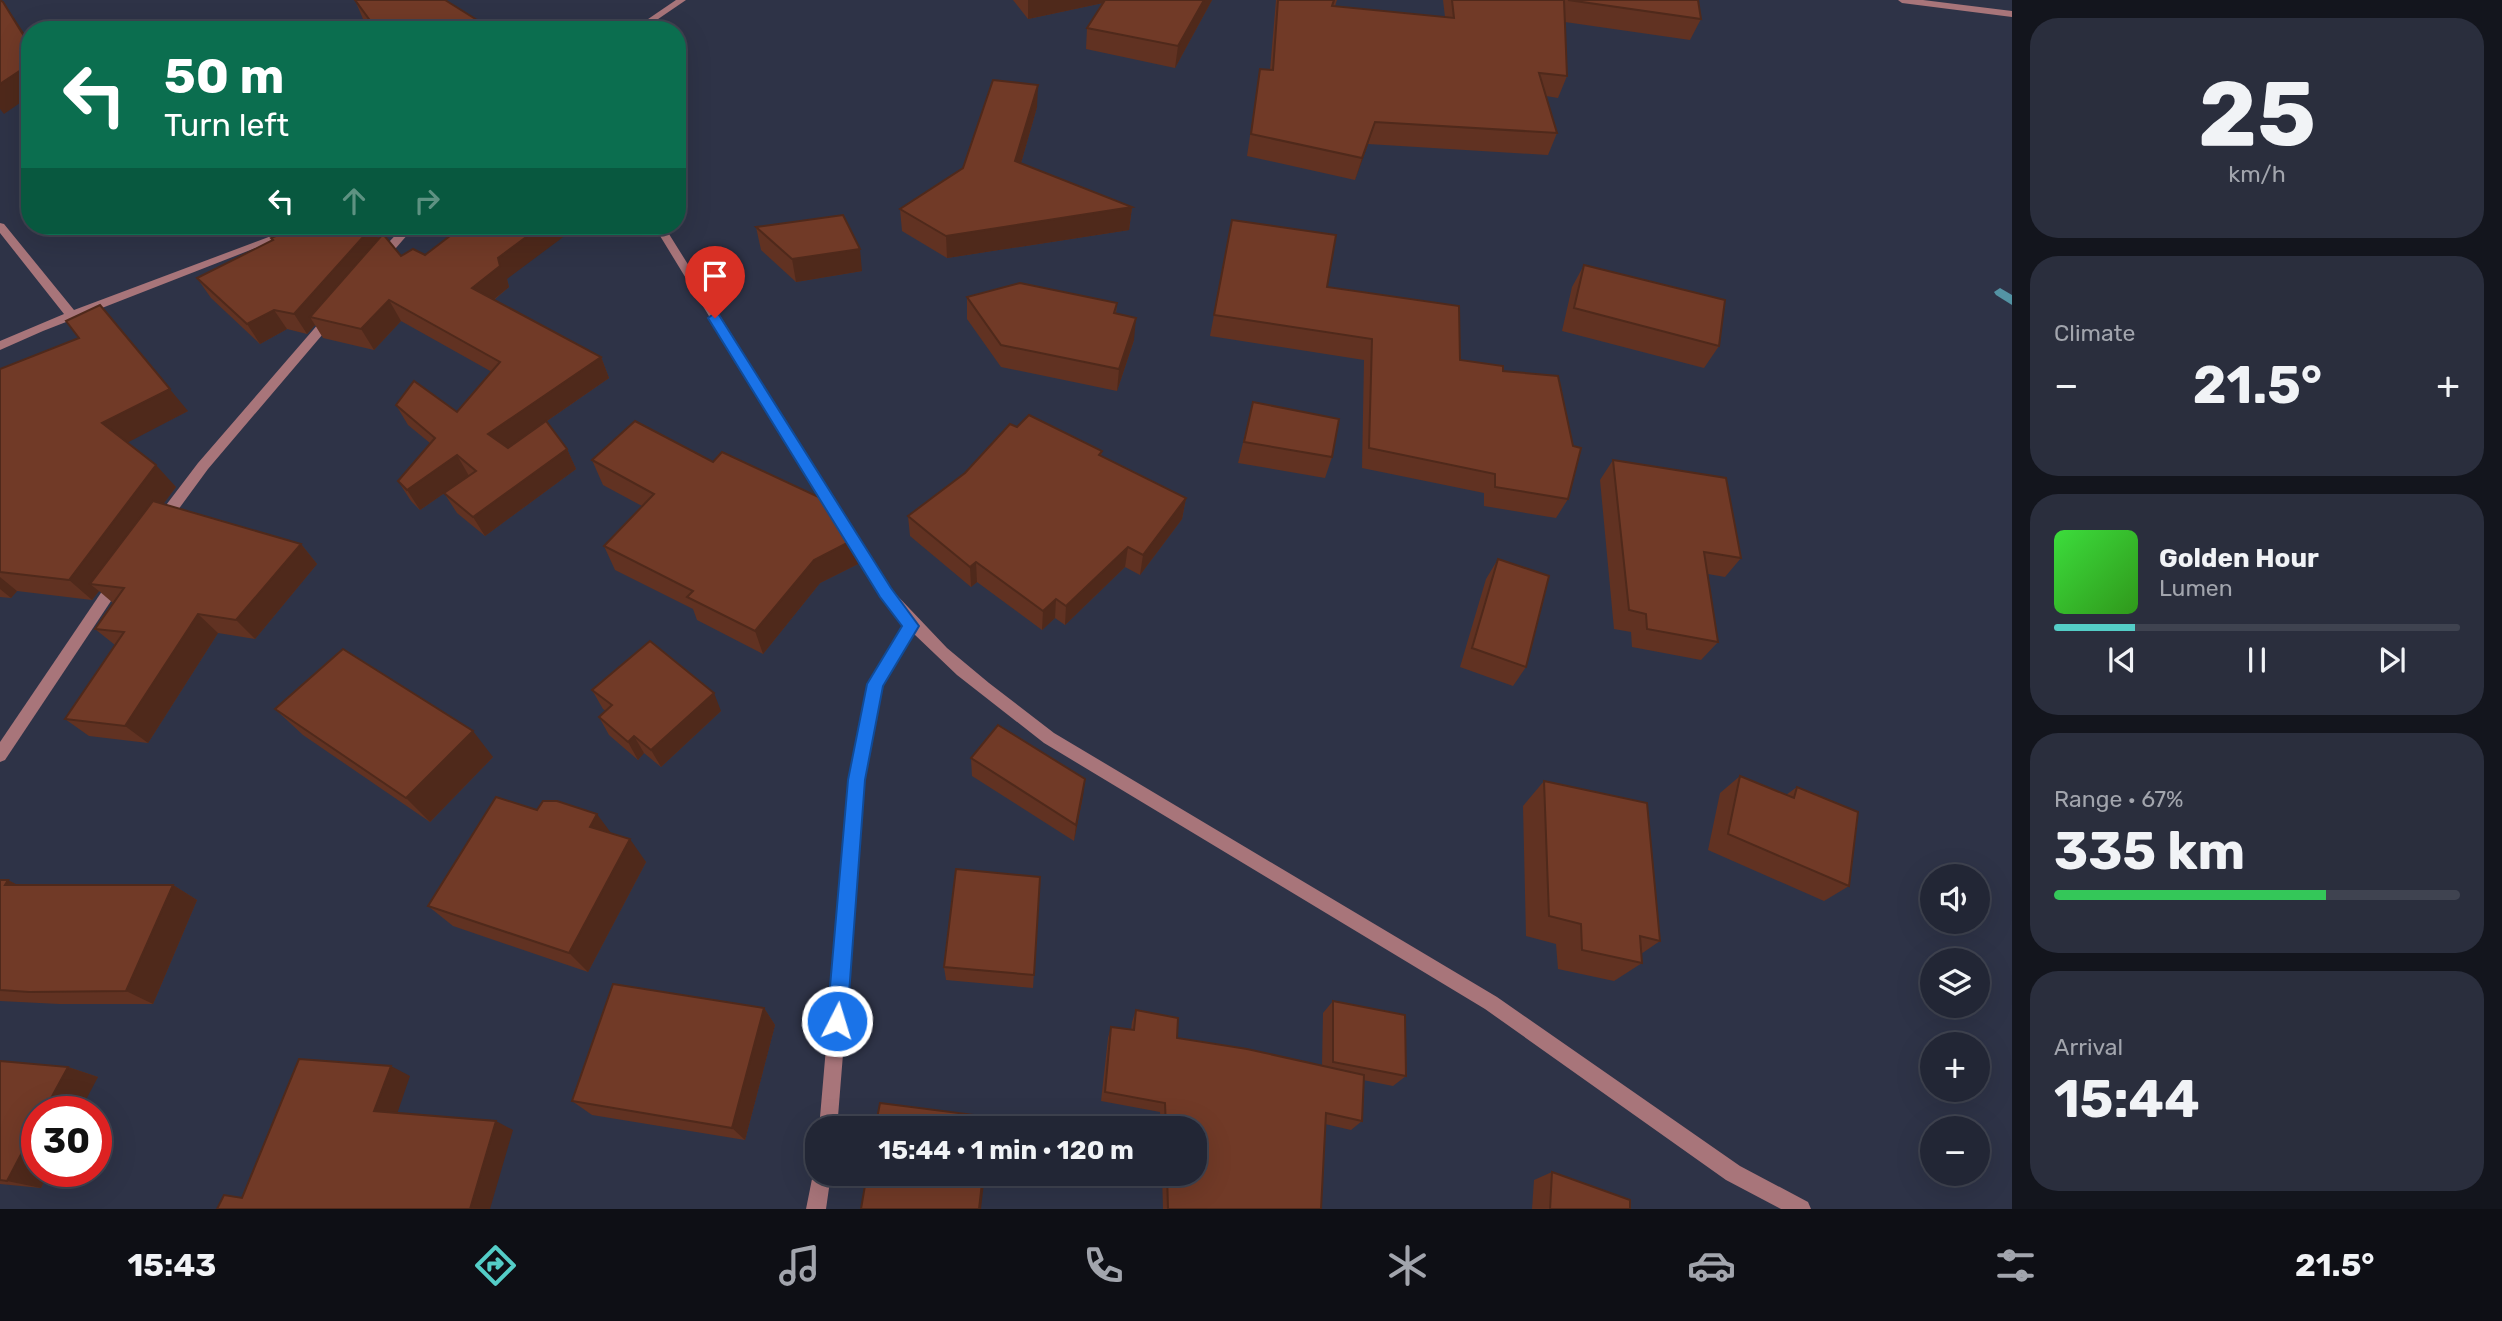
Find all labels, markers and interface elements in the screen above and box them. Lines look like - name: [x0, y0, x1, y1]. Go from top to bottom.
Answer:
- text: 50 m: [164, 47, 284, 105]
- icon: left: [49, 49, 140, 140]
- text: 25: [2198, 60, 2316, 168]
- text: Turn left: [164, 106, 289, 144]
- text: km/h: [2228, 160, 2286, 188]
- icon: left: [262, 182, 300, 220]
- icon: ahead: [335, 182, 373, 220]
- icon: right: [408, 182, 446, 220]
- pin: [685, 246, 745, 318]
- icon: arrive: [696, 257, 734, 295]
- text: Climate: [2054, 319, 2135, 347]
- text: 21.5°: [2193, 354, 2322, 416]
- text: −: [2054, 362, 2079, 408]
- text: +: [2436, 362, 2460, 408]
- text: Golden Hour: [2159, 543, 2319, 574]
- text: Lumen: [2159, 574, 2233, 602]
- icon: previous: [2103, 641, 2141, 679]
- icon: pause: [2238, 641, 2276, 679]
- icon: next: [2373, 641, 2411, 679]
- text: Range · 67%: [2054, 785, 2184, 813]
- text: 335 km: [2054, 820, 2245, 882]
- map controls: [1920, 864, 1990, 1186]
- button: sound: [1920, 864, 1990, 934]
- button: layers: [1920, 948, 1990, 1018]
- position arrow: [800, 984, 874, 1058]
- button: +: [1920, 1032, 1990, 1102]
- text: Arrival: [2054, 1033, 2123, 1061]
- text: 15:44: [2054, 1068, 2200, 1130]
- speed limit sign: 30: [21, 1096, 112, 1187]
- button: −: [1920, 1116, 1990, 1186]
- text: 15:44 · 1 min · 120 m: [878, 1135, 1134, 1166]
- icon: directions: [471, 1241, 520, 1290]
- icon: music: [775, 1241, 824, 1290]
- icon: phone: [1079, 1241, 1128, 1290]
- icon: climate: [1383, 1241, 1432, 1290]
- icon: car: [1687, 1241, 1736, 1290]
- icon: filters: [1991, 1241, 2040, 1290]
- text: 15:43: [127, 1246, 216, 1284]
- text: 21.5°: [2295, 1246, 2375, 1284]

